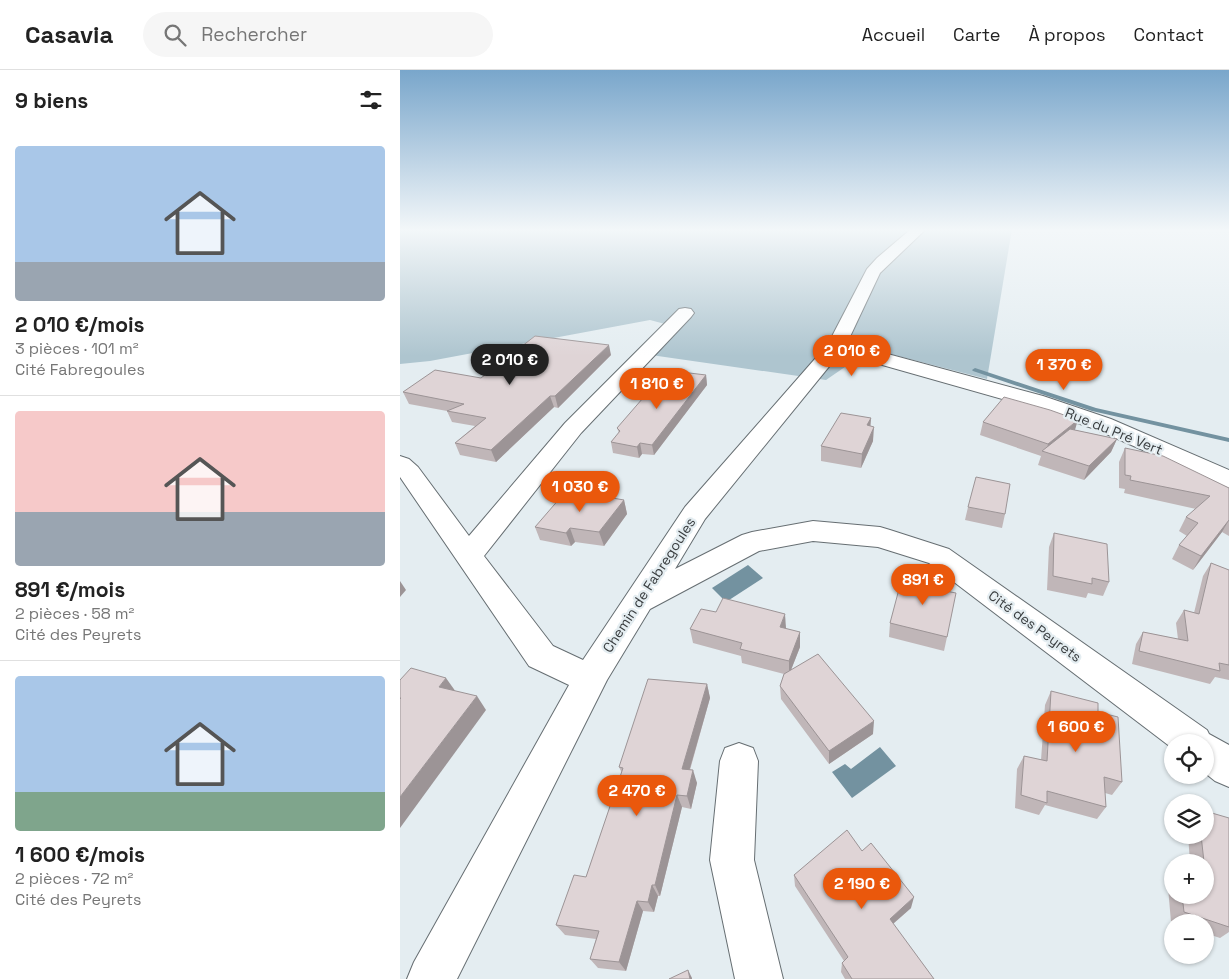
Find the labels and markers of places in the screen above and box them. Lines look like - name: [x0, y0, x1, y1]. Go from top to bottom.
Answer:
- pin: 2 010 €: [806, 334, 898, 377]
- pin: 2 010 €: [464, 344, 556, 386]
- pin: 1 370 €: [1018, 348, 1110, 391]
- pin: 1 810 €: [611, 368, 703, 410]
- pin: 1 030 €: [534, 470, 626, 513]
- pin: 891 €: [888, 564, 958, 606]
- pin: 1 600 €: [1030, 710, 1122, 753]
- pin: 2 470 €: [591, 774, 683, 817]
- pin: 2 190 €: [816, 868, 908, 910]

